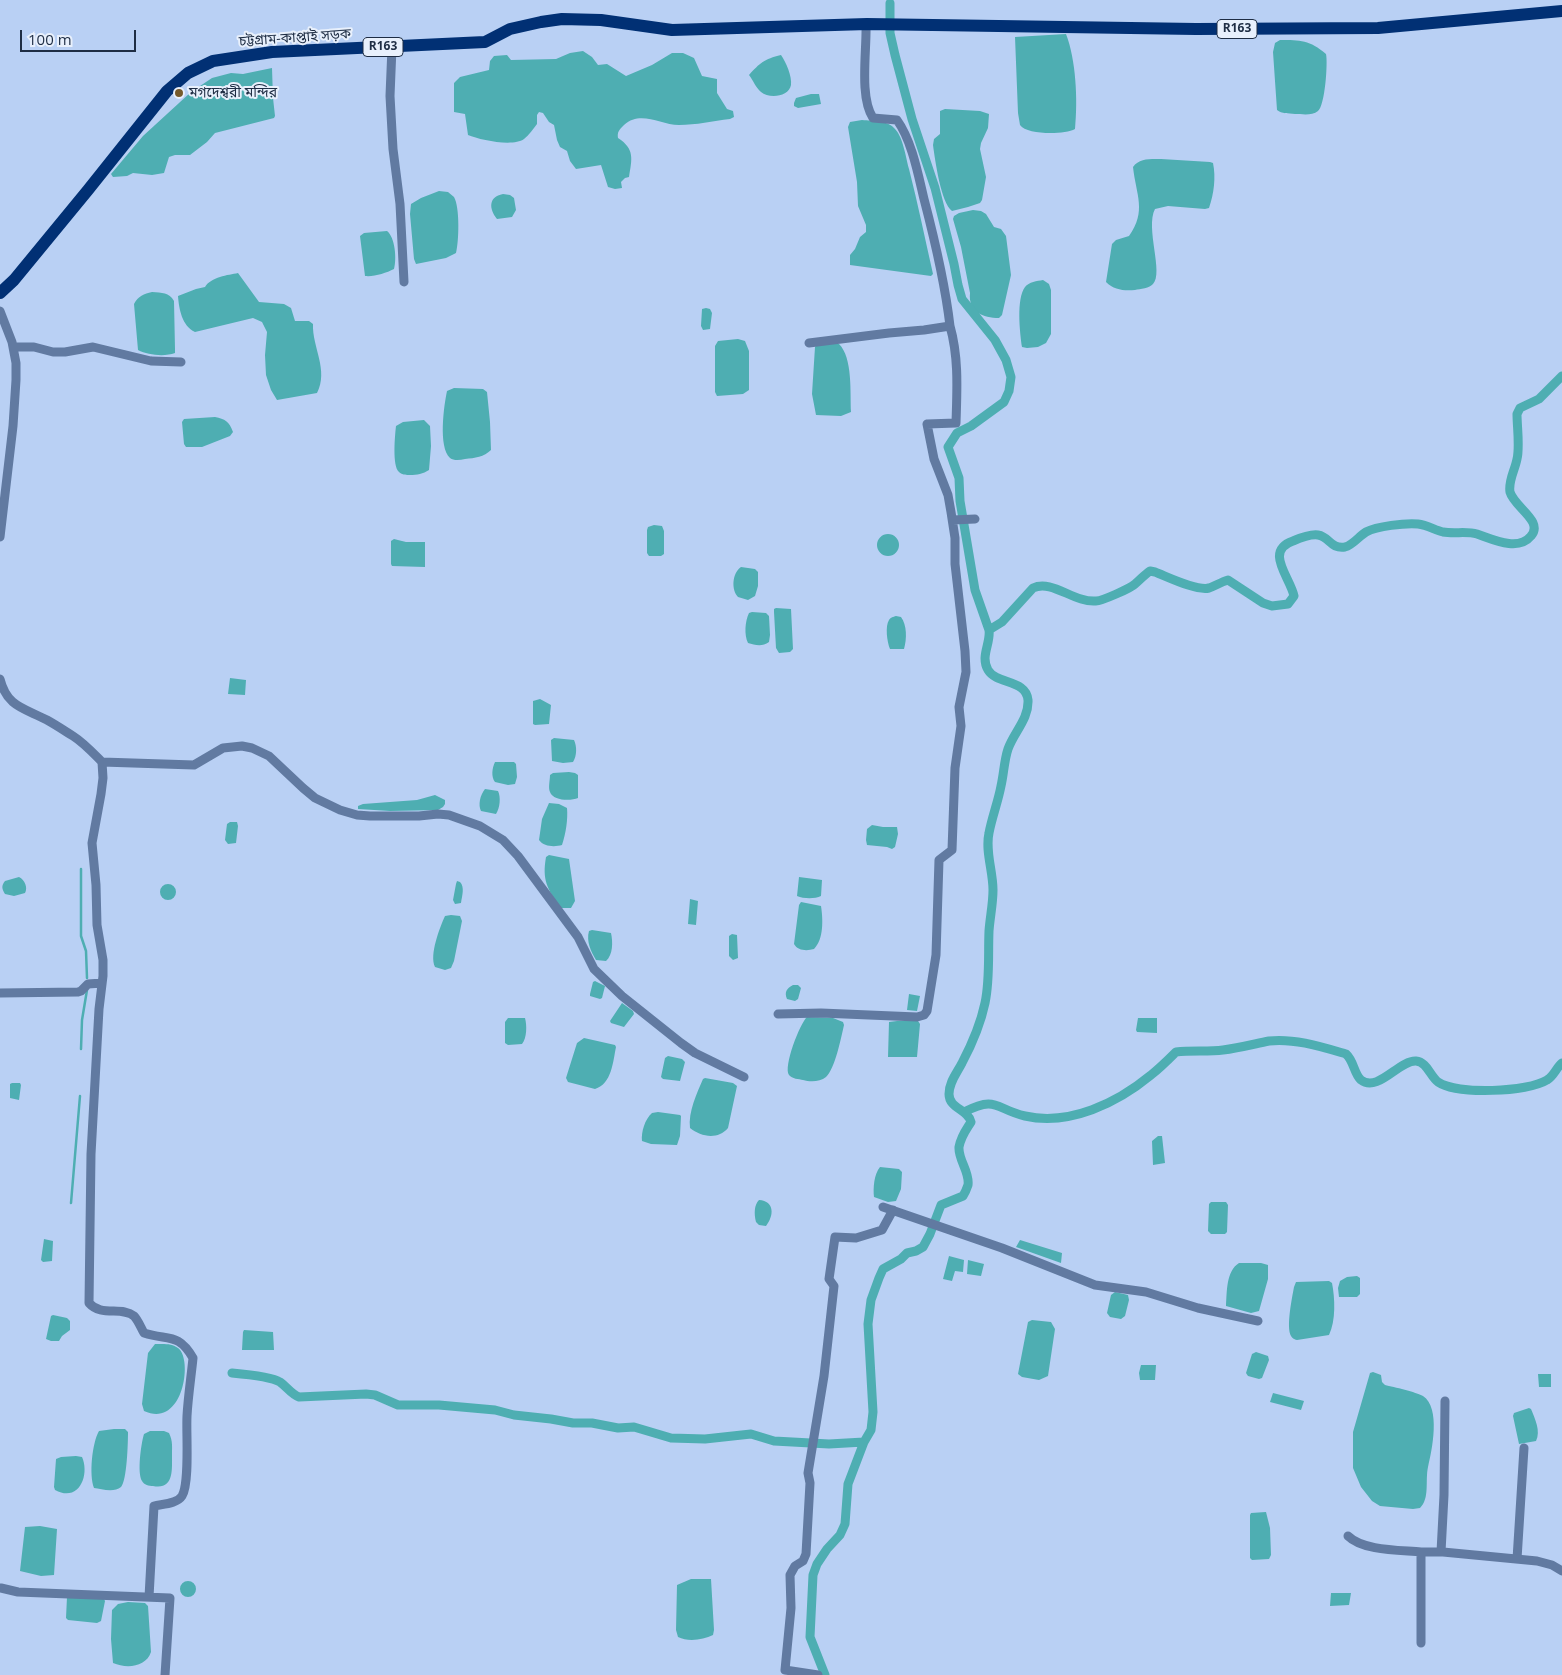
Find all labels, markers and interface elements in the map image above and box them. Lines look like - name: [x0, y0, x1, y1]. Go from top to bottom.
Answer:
- scale bar: [22, 20, 139, 52]
- road number: R163: [1217, 20, 1257, 38]
- street label: চট্টগ্রাম-কাপ্তাই সড়ক: [238, 26, 352, 50]
- text: 100 m: [28, 29, 72, 49]
- road number: R163: [363, 38, 403, 56]
- place label: মগদেশ্বরী মন্দির: [189, 85, 277, 101]
- marker: মগদেশ্বরী মন্দির: [173, 87, 185, 99]

